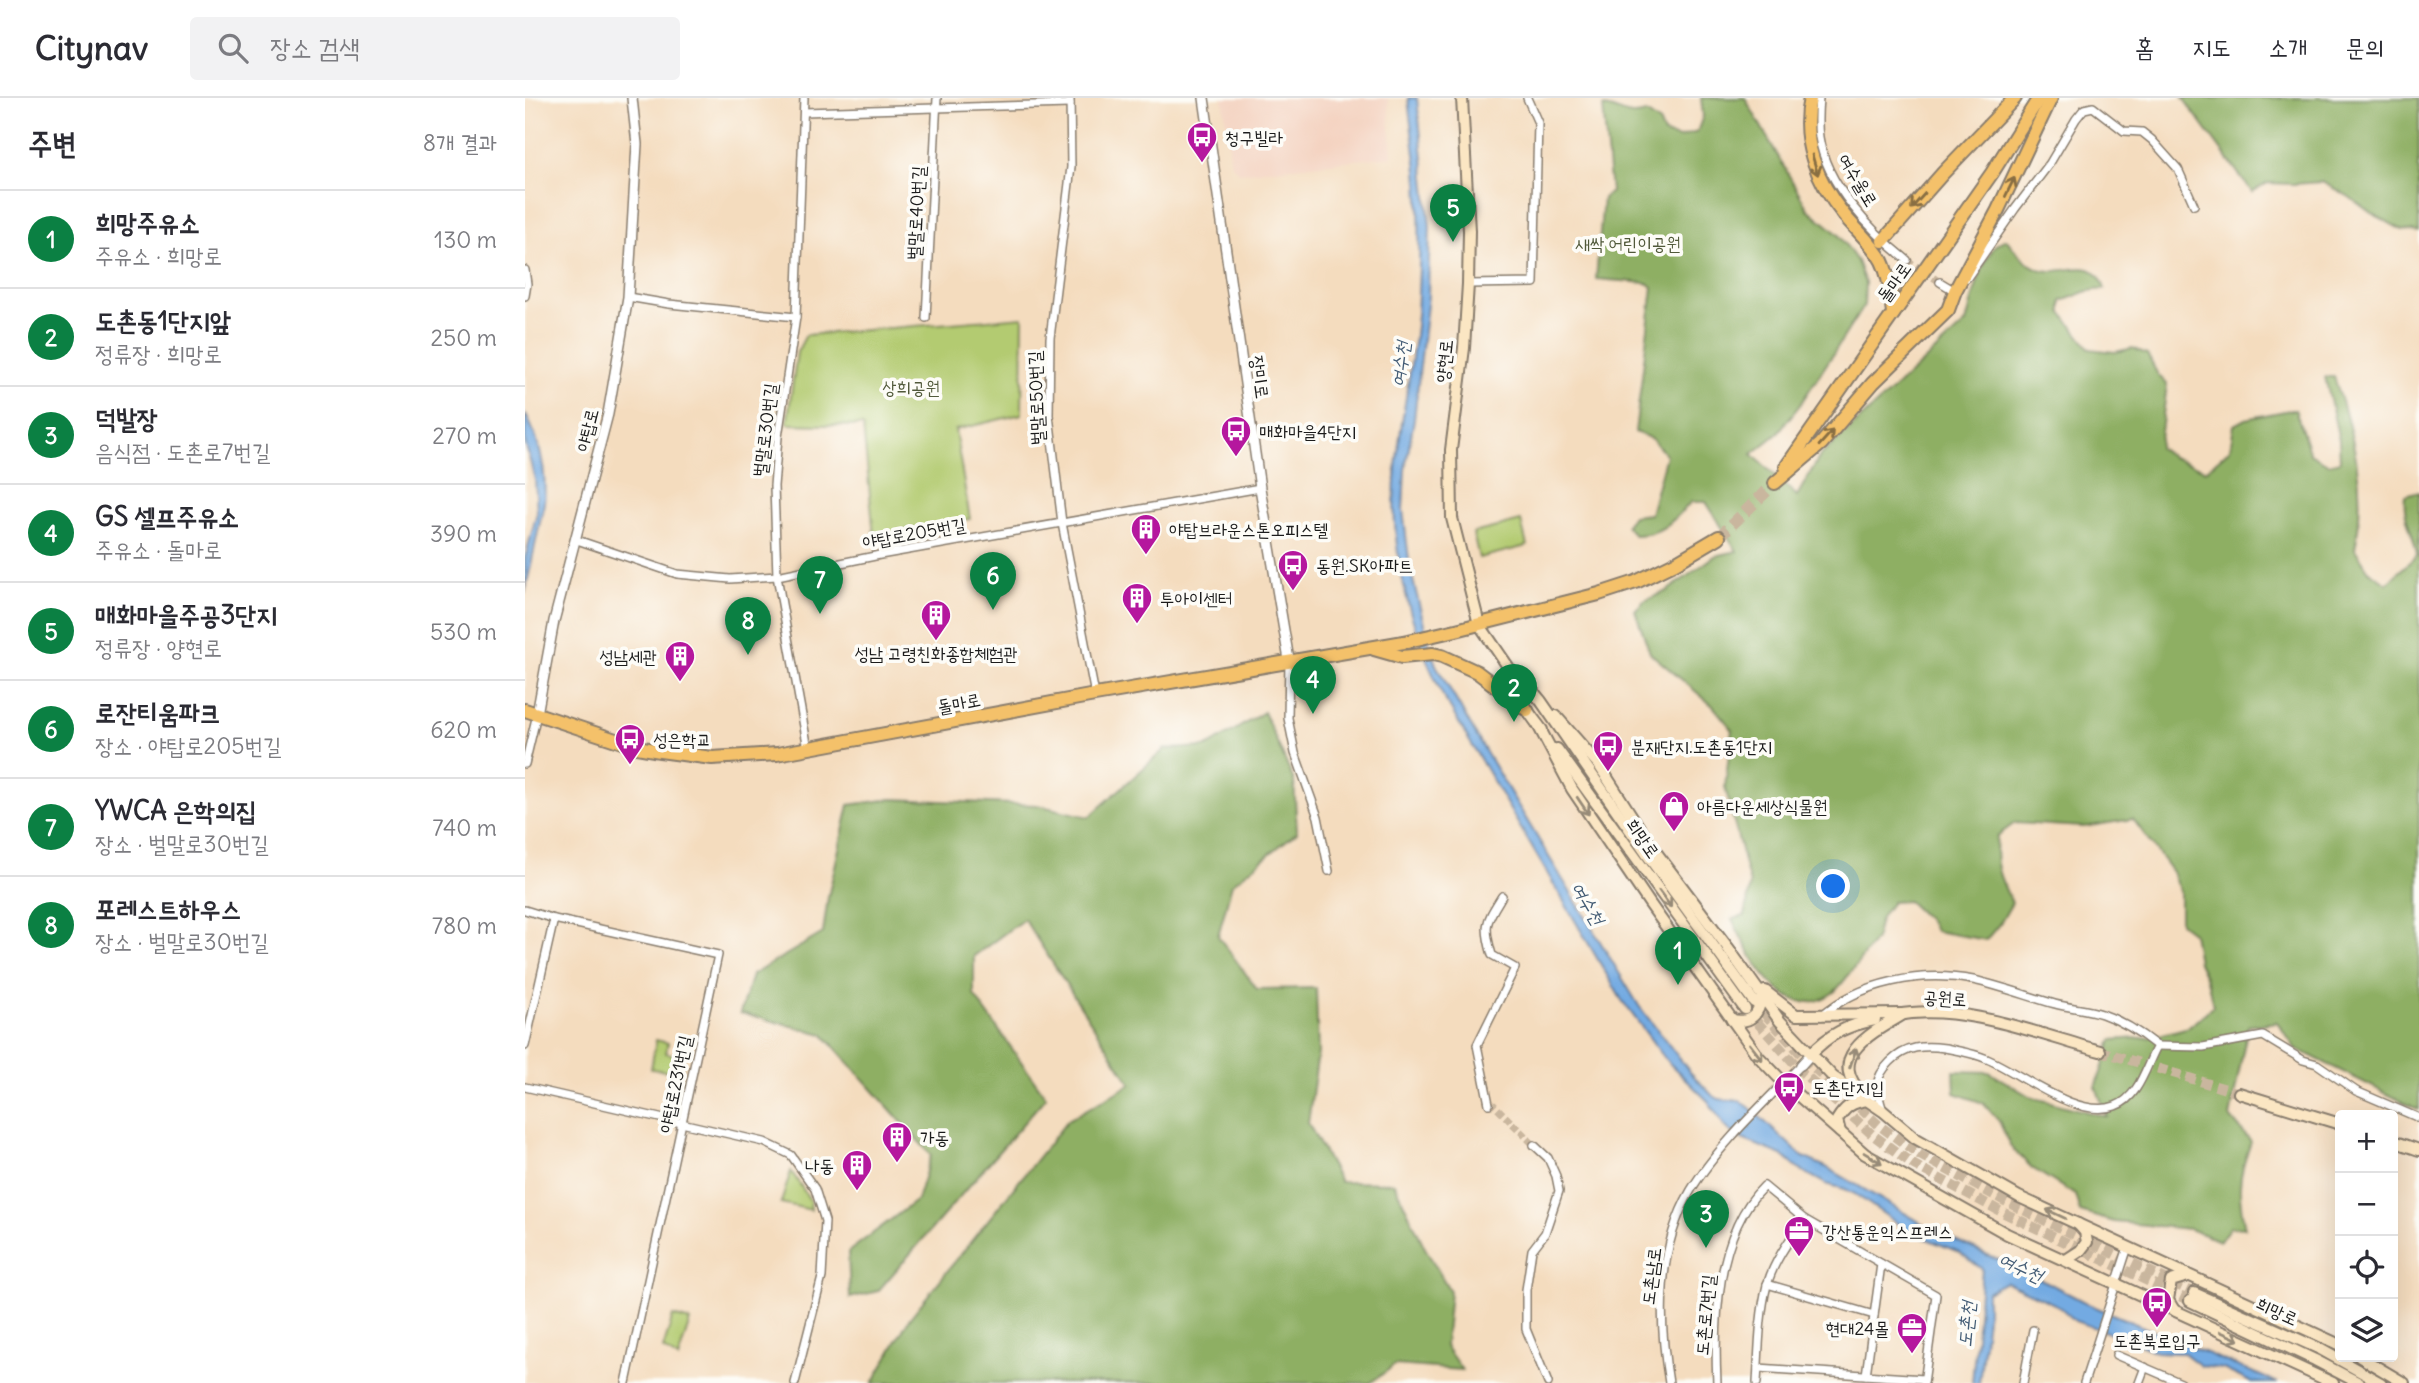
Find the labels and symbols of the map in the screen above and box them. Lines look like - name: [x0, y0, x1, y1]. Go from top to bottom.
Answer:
- bus stop icon: 청구빌라: [1185, 120, 1219, 164]
- place label: 청구빌라: [1225, 126, 1283, 149]
- street label: 여수울로: [1833, 149, 1883, 211]
- one-way arrow: [1809, 154, 1822, 176]
- street label: 벌말로40번길: [902, 165, 930, 261]
- one-way arrow: [2003, 177, 2017, 198]
- pin: 5: [1430, 184, 1476, 242]
- one-way arrow: [1909, 192, 1926, 209]
- park label: 새싹 어린이공원: [1575, 232, 1681, 255]
- street label: 돌마로: [1872, 258, 1916, 306]
- water label: 여수천: [1385, 338, 1415, 388]
- street label: 양현로: [1430, 338, 1458, 384]
- street label: 벌말로50번길: [1023, 350, 1049, 446]
- street label: 장미로: [1246, 354, 1274, 400]
- park label: 상희공원: [882, 376, 940, 399]
- street label: 벌말로30번길: [748, 381, 782, 478]
- street label: 야탑로: [571, 406, 603, 454]
- bus stop icon: 매화마을4단지: [1219, 414, 1253, 458]
- place label: 매화마을4단지: [1259, 420, 1356, 443]
- one-way arrow: [1818, 429, 1834, 447]
- building icon: 야탑브라운스톤오피스텔: [1129, 512, 1163, 556]
- street label: 야탑로205번길: [861, 513, 968, 553]
- place label: 야탑브라운스톤오피스텔: [1169, 518, 1328, 541]
- bus stop icon: 동원.SK아파트: [1276, 548, 1310, 592]
- pin: 6: [970, 552, 1016, 610]
- place label: 동원.SK아파트: [1316, 554, 1413, 577]
- pin: 7: [797, 556, 843, 614]
- building icon: 투아이센터: [1120, 581, 1154, 625]
- place label: 투아이센터: [1160, 587, 1232, 610]
- pin: 8: [725, 597, 771, 655]
- building icon: 성남 고령친화종합체험관: [919, 598, 953, 642]
- building icon: 성남세관: [663, 639, 697, 683]
- place label: 성남 고령친화종합체험관: [854, 642, 1018, 665]
- place label: 성남세관: [599, 645, 657, 668]
- pin: 4: [1290, 656, 1336, 714]
- pin: 2: [1491, 664, 1537, 722]
- street label: 돌마로: [935, 688, 983, 718]
- bus stop icon: 성은학교: [613, 722, 647, 766]
- place label: 성은학교: [653, 728, 711, 751]
- bus stop icon: 분재단지.도촌동1단지: [1591, 729, 1625, 773]
- place label: 분재단지.도촌동1단지: [1631, 735, 1772, 758]
- shop icon: 아름다운세상식물원: [1657, 789, 1691, 833]
- place label: 아름다운세상식물원: [1697, 795, 1827, 818]
- one-way arrow: [1576, 796, 1590, 815]
- street label: 희망로: [1621, 814, 1665, 862]
- your location: [1816, 869, 1850, 903]
- water label: 여수천: [1566, 877, 1611, 930]
- one-way arrow: [1658, 889, 1672, 908]
- pin: 1: [1655, 927, 1701, 985]
- street label: 공원로: [1923, 985, 1967, 1011]
- street label: 야탑로231번길: [653, 1032, 697, 1135]
- one-way arrow: [1748, 1043, 1763, 1061]
- one-way arrow: [1847, 1047, 1860, 1069]
- bus stop icon: 도촌단지입: [1772, 1070, 1806, 1114]
- place label: 도촌단지입: [1812, 1076, 1884, 1099]
- building icon: 가동: [880, 1120, 914, 1164]
- place label: 가동: [920, 1126, 949, 1149]
- building icon: 나동: [840, 1148, 874, 1192]
- one-way arrow: [1863, 1152, 1883, 1166]
- place label: 나동: [805, 1154, 834, 1177]
- pin: 3: [1683, 1190, 1729, 1248]
- one-way arrow: [2046, 1207, 2067, 1220]
- office icon: 강산통운익스프레스: [1782, 1214, 1816, 1258]
- place label: 강산통운익스프레스: [1822, 1220, 1952, 1243]
- street label: 도촌남로: [1636, 1246, 1666, 1306]
- water label: 여수천: [1995, 1246, 2048, 1288]
- street label: 도촌로7번길: [1690, 1273, 1720, 1356]
- bus stop icon: 도촌북로입구: [2140, 1285, 2174, 1329]
- street label: 희망로: [2252, 1292, 2302, 1330]
- water label: 도촌천: [1952, 1298, 1980, 1348]
- office icon: 현대24몰: [1895, 1311, 1929, 1355]
- place label: 현대24몰: [1826, 1317, 1889, 1340]
- place label: 도촌북로입구: [2114, 1329, 2200, 1352]
- one-way arrow: [2219, 1330, 2240, 1343]

